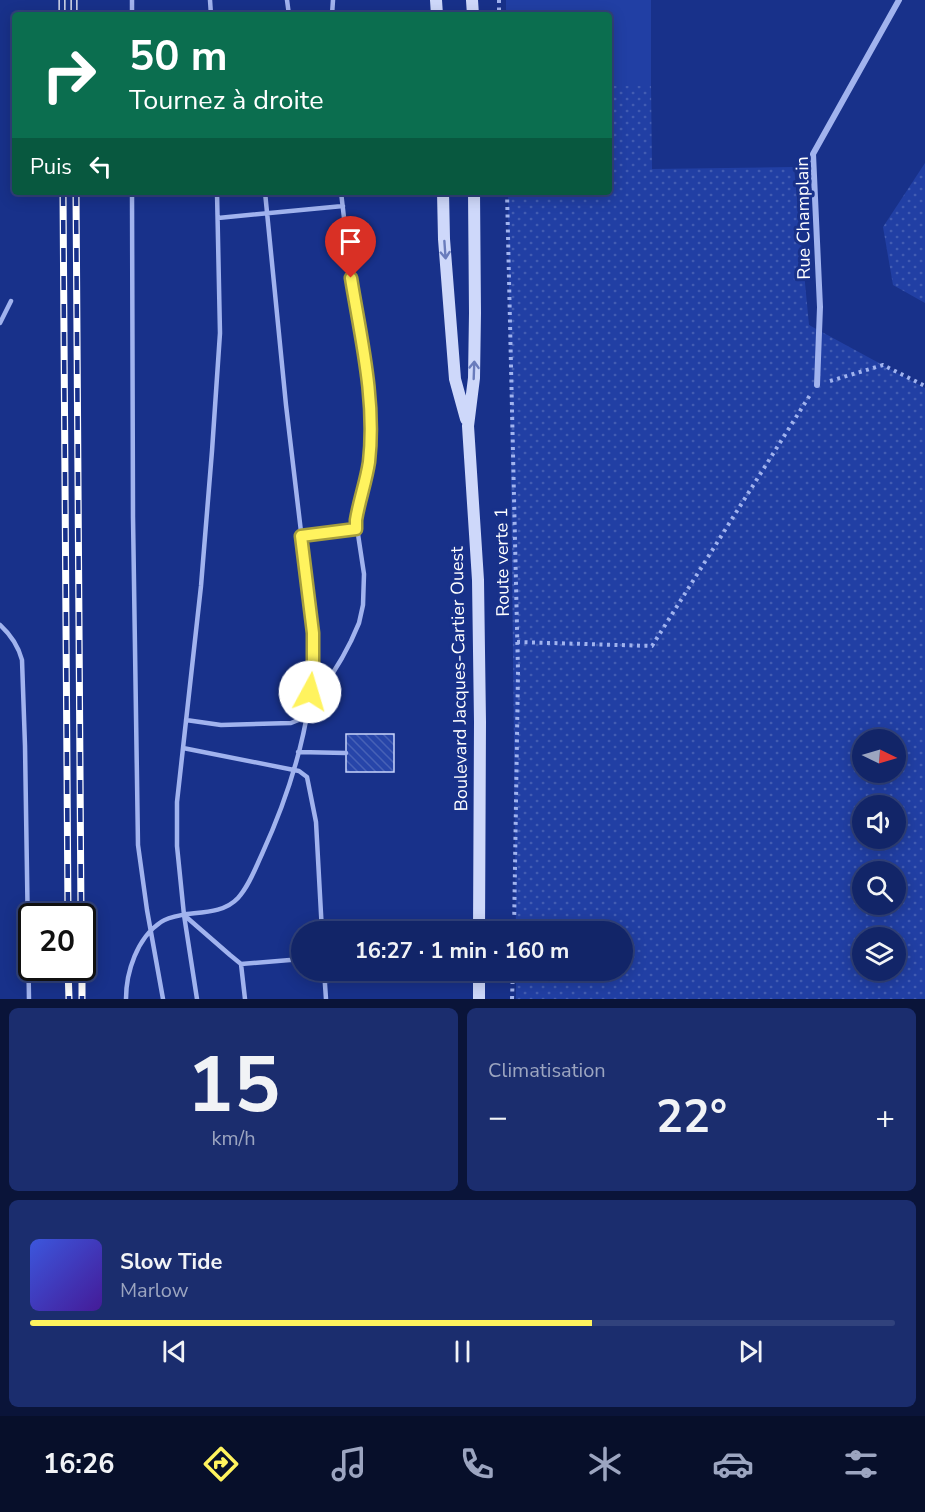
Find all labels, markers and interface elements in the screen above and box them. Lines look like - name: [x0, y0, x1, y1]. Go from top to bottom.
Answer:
- text: 50 m: [129, 28, 228, 85]
- icon: right: [30, 36, 108, 114]
- text: Tournez à droite: [129, 82, 324, 119]
- icon: left: [84, 150, 117, 183]
- text: Puis: [30, 152, 72, 182]
- street label: Rue Champlain: [790, 156, 816, 280]
- pin: [325, 216, 376, 278]
- icon: arrive: [334, 225, 367, 258]
- one-way arrow: [440, 240, 451, 260]
- one-way arrow: [468, 360, 479, 380]
- street label: Route verte 1: [489, 507, 515, 617]
- street label: Boulevard Jacques-Cartier Ouest: [445, 546, 473, 812]
- position arrow: [278, 660, 342, 724]
- north arrow: [852, 729, 906, 783]
- map controls: [852, 729, 906, 981]
- button: sound: [852, 795, 906, 849]
- button: search: [852, 861, 906, 915]
- speed limit sign: 20: [18, 903, 96, 981]
- button: layers: [852, 927, 906, 981]
- text: 16:27 · 1 min · 160 m: [355, 936, 569, 966]
- text: 15: [187, 1032, 280, 1139]
- text: Climatisation: [488, 1057, 606, 1084]
- text: 22°: [656, 1087, 727, 1148]
- text: −: [488, 1095, 508, 1140]
- text: +: [875, 1095, 895, 1140]
- text: km/h: [211, 1125, 256, 1152]
- text: Slow Tide: [120, 1247, 222, 1277]
- text: Marlow: [120, 1277, 188, 1304]
- icon: previous: [158, 1335, 191, 1368]
- icon: pause: [446, 1335, 479, 1368]
- icon: next: [734, 1335, 767, 1368]
- icon: directions: [200, 1443, 242, 1485]
- icon: music: [328, 1443, 370, 1485]
- icon: phone: [456, 1443, 498, 1485]
- icon: climate: [584, 1443, 626, 1485]
- icon: car: [712, 1443, 754, 1485]
- icon: filters: [840, 1443, 882, 1485]
- text: 16:26: [43, 1446, 114, 1483]

